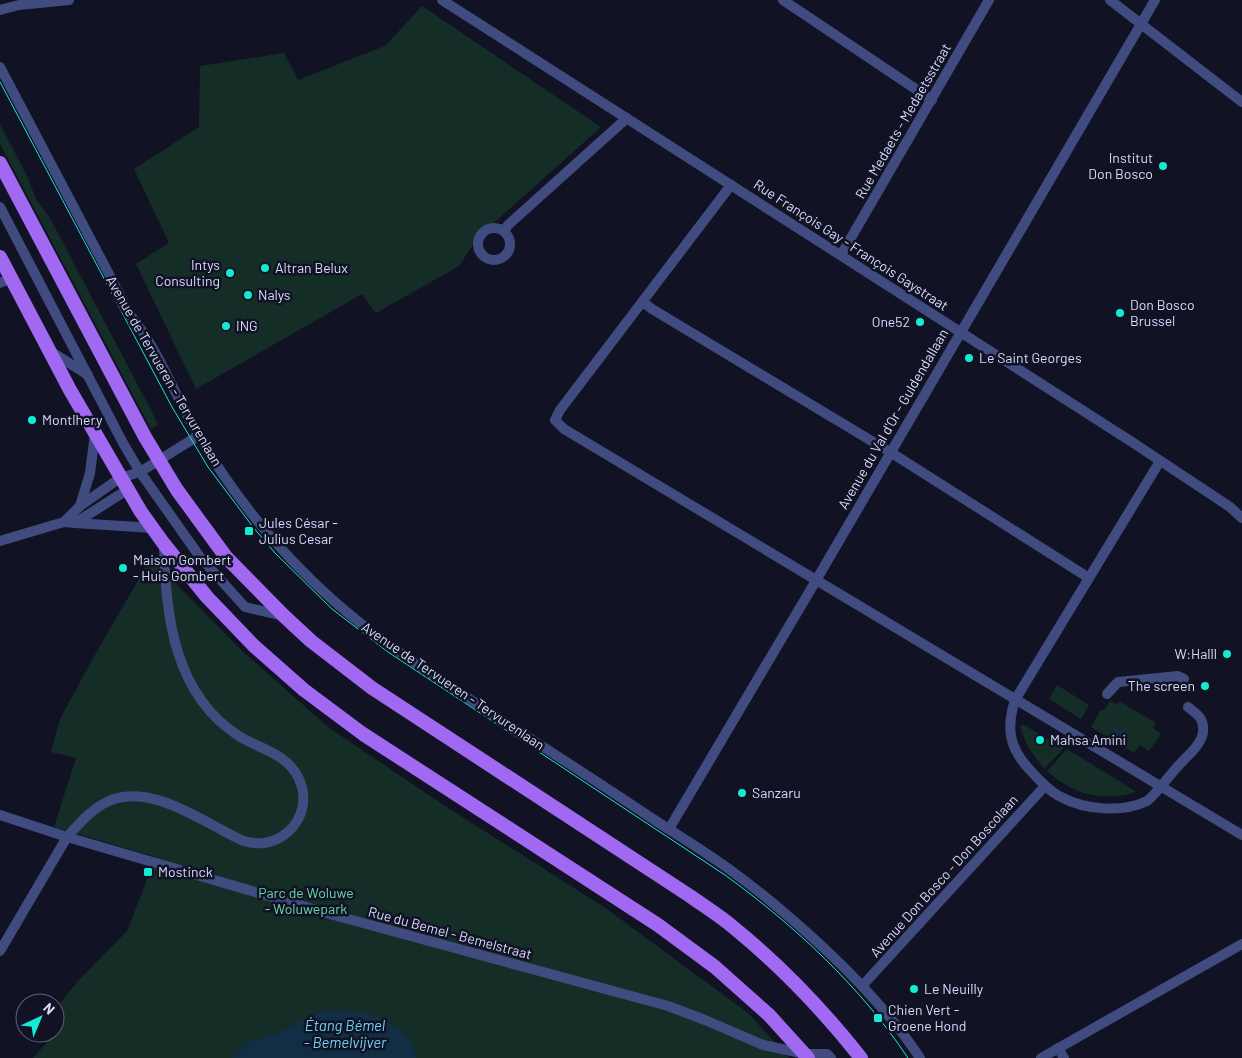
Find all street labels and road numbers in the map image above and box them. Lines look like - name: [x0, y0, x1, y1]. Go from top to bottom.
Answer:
- street label: Rue Medaets - Medaetsstraat: [851, 40, 954, 201]
- street label: Rue François Gay - François Gaystraat: [751, 175, 952, 314]
- street label: Avenue de Tervueren - Tervurenlaan: [103, 272, 226, 469]
- street label: Avenue du Val d'Or - Guldendallaan: [834, 326, 951, 512]
- street label: Avenue de Tervueren - Tervurenlaan: [359, 618, 548, 753]
- street label: Avenue Don Bosco - Don Boscolaan: [866, 791, 1021, 960]
- street label: Rue du Bemel - Bemelstraat: [367, 903, 534, 963]

